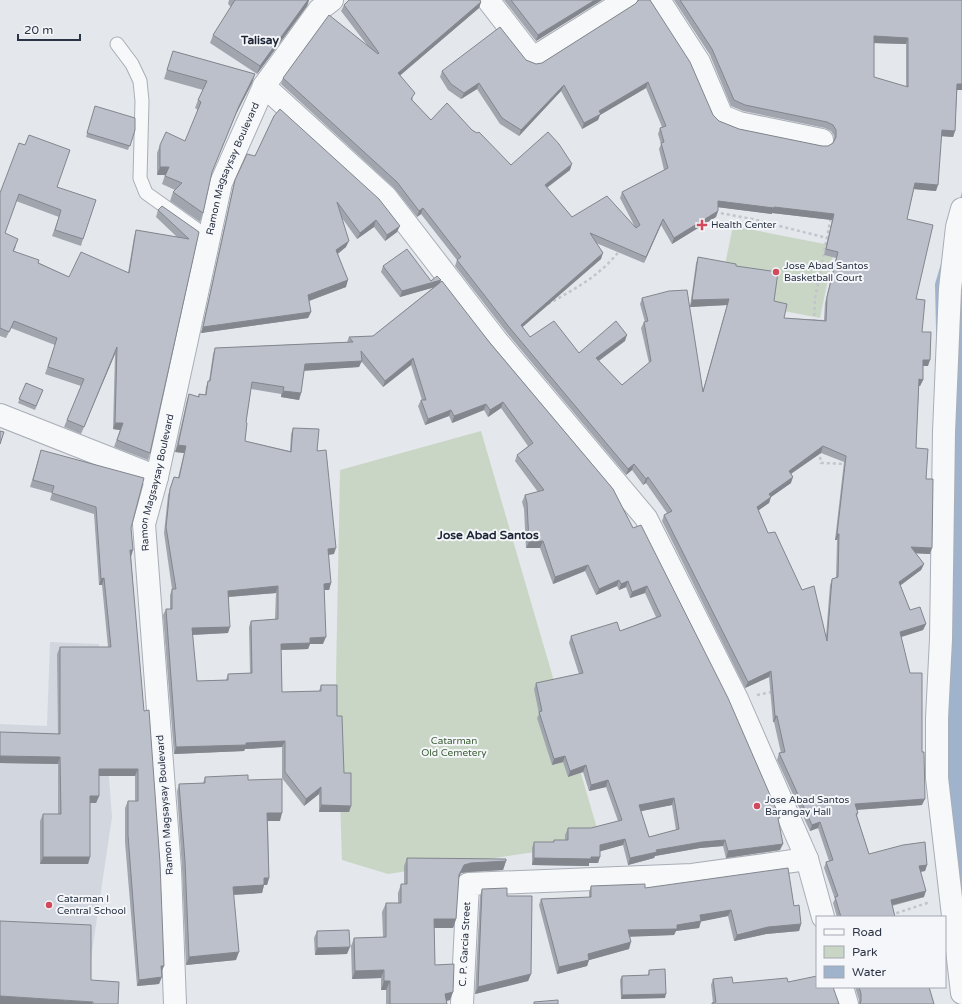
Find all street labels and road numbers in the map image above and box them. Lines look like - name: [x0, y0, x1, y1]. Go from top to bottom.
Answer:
- street label: Ramon Magsaysay Boulevard: [204, 101, 262, 236]
- street label: Ramon Magsaysay Boulevard: [138, 413, 177, 552]
- street label: Ramon Magsaysay Boulevard: [154, 735, 176, 875]
- street label: C. P. Garcia Street: [457, 901, 473, 987]

